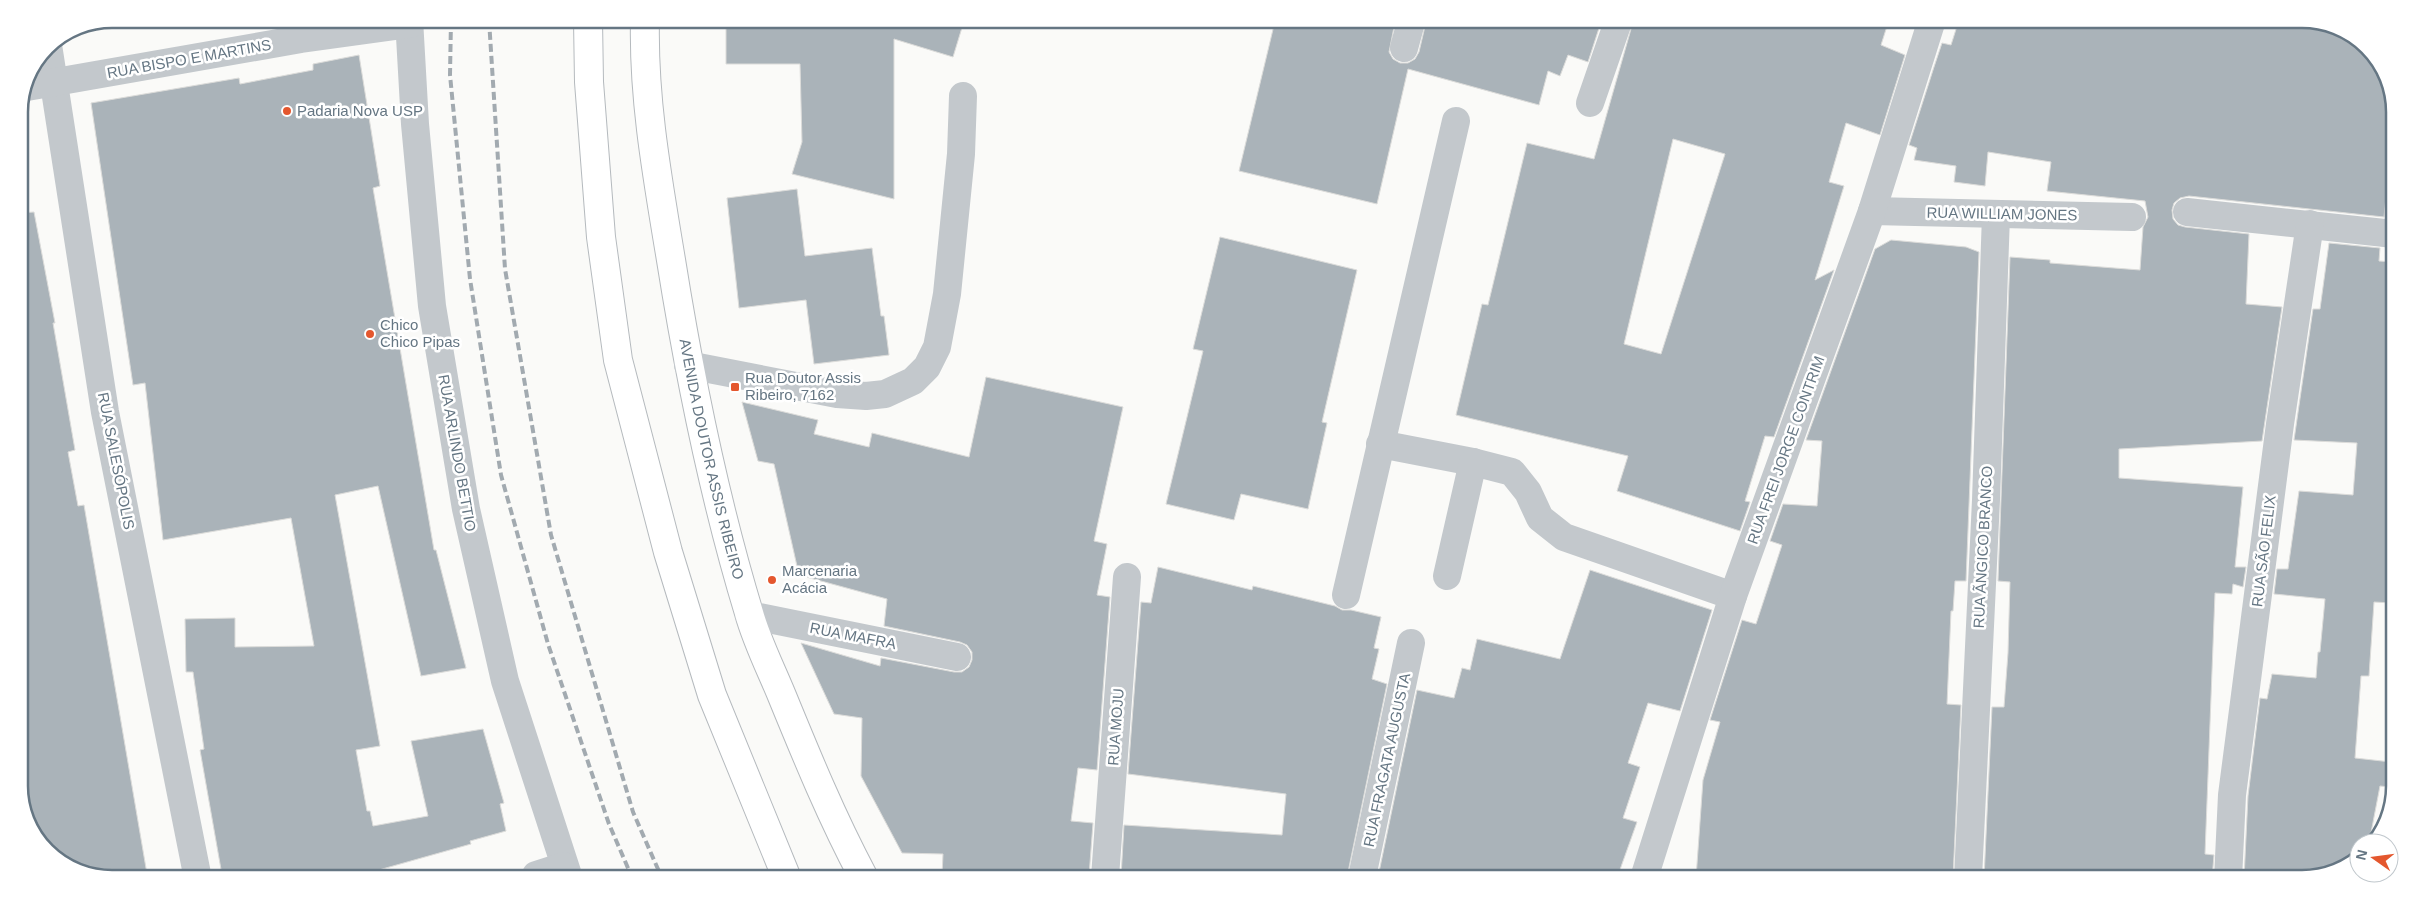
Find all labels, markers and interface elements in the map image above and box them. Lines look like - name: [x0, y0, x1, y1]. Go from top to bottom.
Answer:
- street label: RUA BISPO E MARTINS: [105, 36, 272, 81]
- place label: Padaria Nova USP: [297, 102, 423, 119]
- marker: Padaria Nova USP: [281, 105, 293, 117]
- street label: RUA WILLIAM JONES: [1926, 204, 2078, 223]
- place label: Chico Chico Pipas: [380, 316, 460, 350]
- marker: Chico Chico Pipas: [364, 328, 376, 340]
- street label: AVENIDA DOUTOR ASSIS RIBEIRO: [677, 337, 748, 581]
- street label: RUA FREI JORGE CONTRIM: [1743, 353, 1828, 546]
- place label: Rua Doutor Assis Ribeiro, 7162: [745, 369, 861, 403]
- street label: RUA ARLINDO BETTIO: [435, 373, 480, 533]
- marker: Rua Doutor Assis Ribeiro, 7162: [729, 381, 741, 393]
- street label: RUA SALESÓPOLIS: [95, 391, 138, 531]
- street label: RUA ÃNGICO BRANCO: [1970, 465, 1995, 629]
- street label: RUA SÃO FELIX: [2248, 494, 2279, 608]
- place label: Marcenaria Acácia: [782, 562, 858, 596]
- marker: Marcenaria Acácia: [766, 574, 778, 586]
- street label: RUA MAFRA: [809, 619, 898, 652]
- street label: RUA FRAGATA AUGUSTA: [1360, 671, 1413, 848]
- street label: RUA MOJU: [1104, 688, 1127, 766]
- north arrow: [2349, 833, 2399, 883]
- text: N: [2352, 848, 2370, 862]

